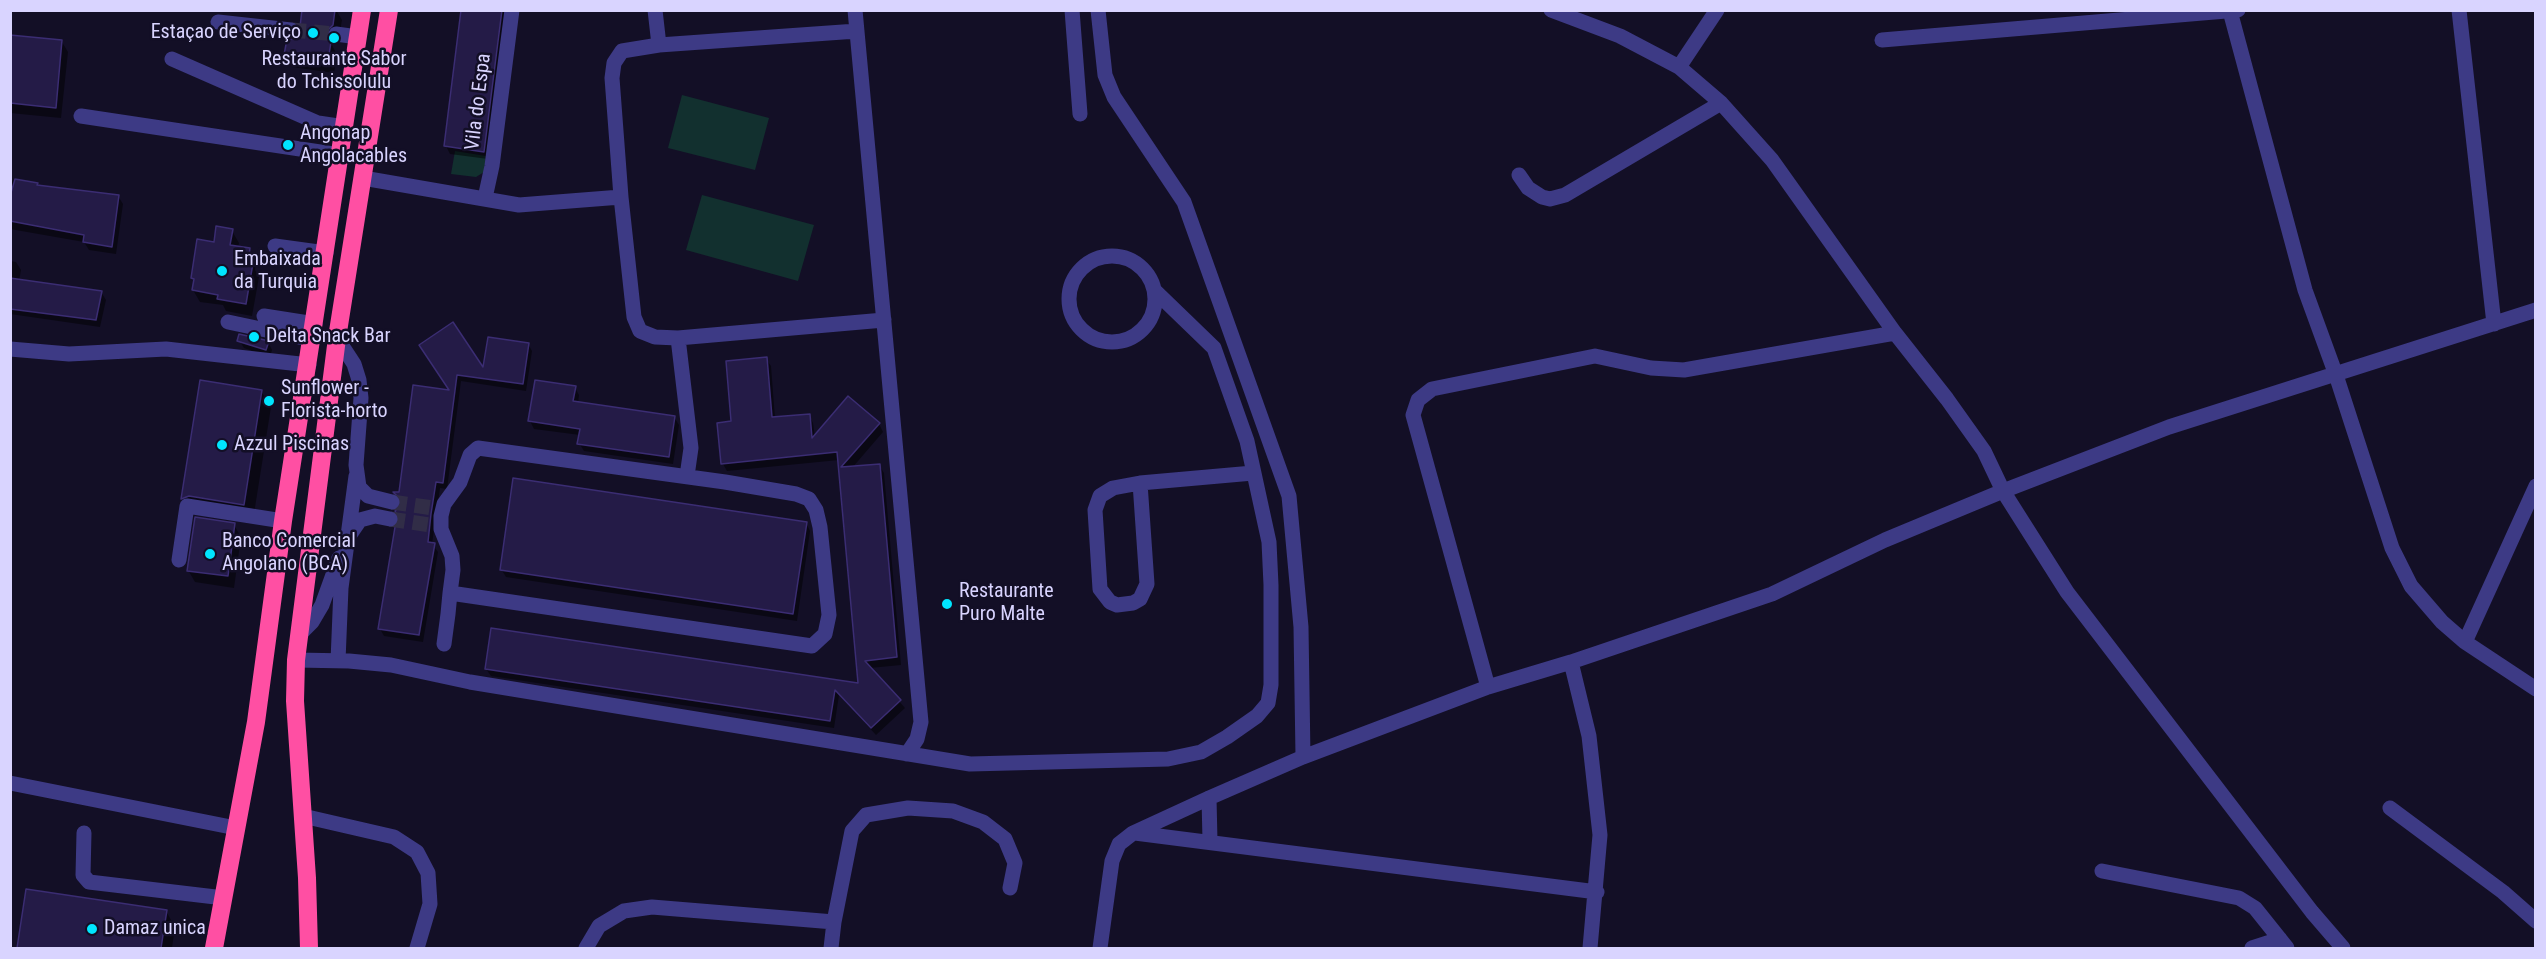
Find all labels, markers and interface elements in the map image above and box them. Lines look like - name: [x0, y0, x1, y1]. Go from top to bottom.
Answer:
- place label: Estaçao de Serviço: [151, 21, 301, 45]
- marker: Estaçao de Serviço: [306, 26, 320, 40]
- marker: Restaurante Sabor do Tchissolulu: [327, 31, 341, 45]
- place label: Restaurante Sabor do Tchissolulu: [261, 48, 407, 95]
- street label: Vila do Espa: [461, 52, 497, 152]
- place label: Angonap Angolacables: [300, 122, 407, 169]
- marker: Angonap Angolacables: [281, 138, 295, 152]
- place label: Embaixada da Turquia: [234, 248, 321, 295]
- marker: Embaixada da Turquia: [215, 264, 229, 278]
- place label: Delta Snack Bar: [266, 325, 391, 349]
- marker: Delta Snack Bar: [247, 330, 261, 344]
- place label: Sunflower - Florista-horto: [281, 377, 388, 424]
- marker: Sunflower - Florista-horto: [262, 394, 276, 408]
- place label: Azzul Piscinas: [234, 433, 349, 457]
- marker: Azzul Piscinas: [215, 438, 229, 452]
- place label: Banco Comercial Angolano (BCA): [222, 530, 356, 577]
- marker: Banco Comercial Angolano (BCA): [203, 547, 217, 561]
- place label: Restaurante Puro Malte: [959, 580, 1054, 627]
- marker: Restaurante Puro Malte: [940, 597, 954, 611]
- place label: Damaz unica: [104, 917, 206, 941]
- marker: Damaz unica: [85, 922, 99, 936]

